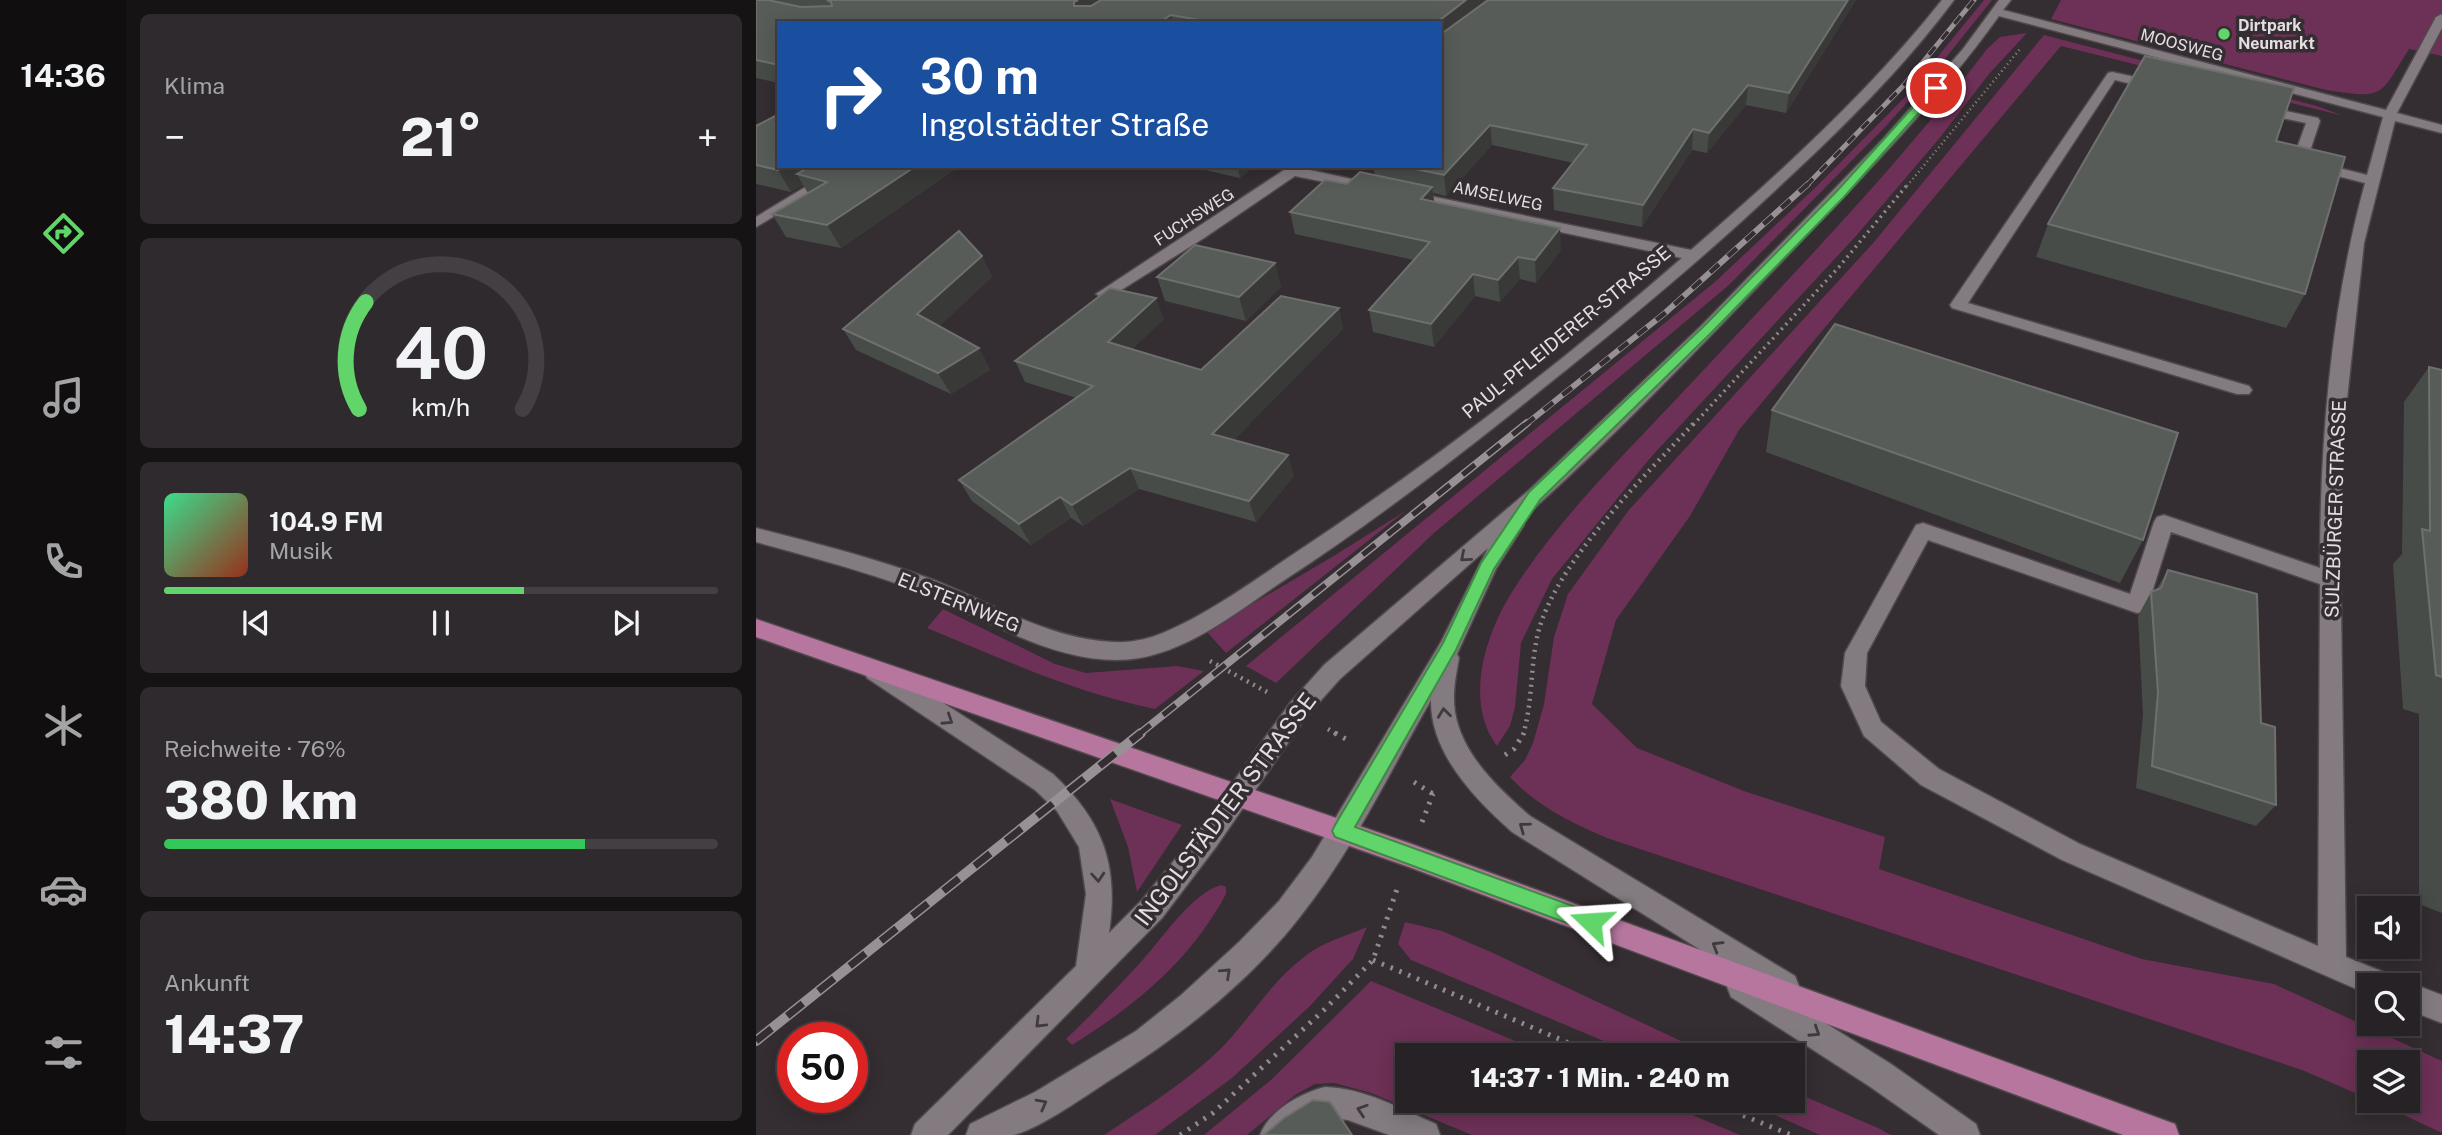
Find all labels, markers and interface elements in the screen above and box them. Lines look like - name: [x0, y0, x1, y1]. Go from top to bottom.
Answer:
- place label: Dirtpark Neumarkt: [2238, 16, 2315, 53]
- street label: MOOSWEG: [2139, 25, 2225, 65]
- marker: Dirtpark Neumarkt: [2216, 26, 2232, 42]
- text: 30 m: [920, 47, 1039, 105]
- icon: right: [805, 49, 896, 140]
- text: 14:36: [20, 57, 106, 94]
- pin: [1906, 58, 1966, 118]
- icon: arrive: [1917, 69, 1955, 107]
- text: Klima: [164, 72, 225, 99]
- text: Ingolstädter Straße: [920, 106, 1210, 143]
- text: 21°: [400, 107, 482, 168]
- text: −: [164, 115, 185, 160]
- text: +: [697, 115, 718, 160]
- street label: AMSELWEG: [1451, 177, 1545, 215]
- street label: FUCHSWEG: [1151, 184, 1237, 250]
- icon: directions: [39, 209, 88, 258]
- street label: PAUL-PFLEIDERER-STRASSE: [1457, 241, 1675, 423]
- text: 40: [394, 311, 488, 396]
- icon: music: [39, 373, 88, 422]
- text: km/h: [412, 392, 470, 422]
- street label: SULZBÜRGER STRASSE: [2320, 400, 2350, 618]
- text: 104.9 FM: [269, 506, 384, 537]
- icon: phone: [39, 537, 88, 586]
- text: Musik: [269, 537, 333, 564]
- one-way arrow: [1460, 549, 1473, 561]
- street label: ELSTERNWEG: [895, 567, 1023, 637]
- icon: previous: [237, 604, 275, 642]
- icon: pause: [422, 604, 460, 642]
- icon: next: [607, 604, 645, 642]
- street label: INGOLSTÄDTER STRASSE: [1129, 687, 1321, 931]
- icon: climate: [39, 701, 88, 750]
- one-way arrow: [1437, 707, 1452, 719]
- one-way arrow: [941, 712, 954, 725]
- text: Reichweite · 76%: [164, 735, 346, 762]
- text: 380 km: [164, 770, 358, 831]
- one-way arrow: [1519, 822, 1531, 835]
- icon: car: [39, 865, 88, 914]
- one-way arrow: [1090, 872, 1105, 883]
- position arrow: [1554, 885, 1628, 959]
- map controls: [2357, 896, 2420, 1113]
- button: sound: [2357, 896, 2420, 959]
- one-way arrow: [1712, 941, 1725, 954]
- one-way arrow: [1218, 968, 1231, 981]
- text: Ankunft: [164, 969, 250, 996]
- button: search: [2357, 973, 2420, 1036]
- text: 14:37: [164, 1004, 304, 1065]
- one-way arrow: [1036, 1015, 1048, 1027]
- speed limit sign: 50: [777, 1022, 868, 1113]
- one-way arrow: [1807, 1024, 1820, 1036]
- icon: filters: [39, 1028, 88, 1077]
- button: layers: [2357, 1050, 2420, 1113]
- text: 14:37 · 1 Min. · 240 m: [1470, 1062, 1730, 1093]
- one-way arrow: [1035, 1099, 1047, 1113]
- one-way arrow: [1356, 1104, 1368, 1119]

